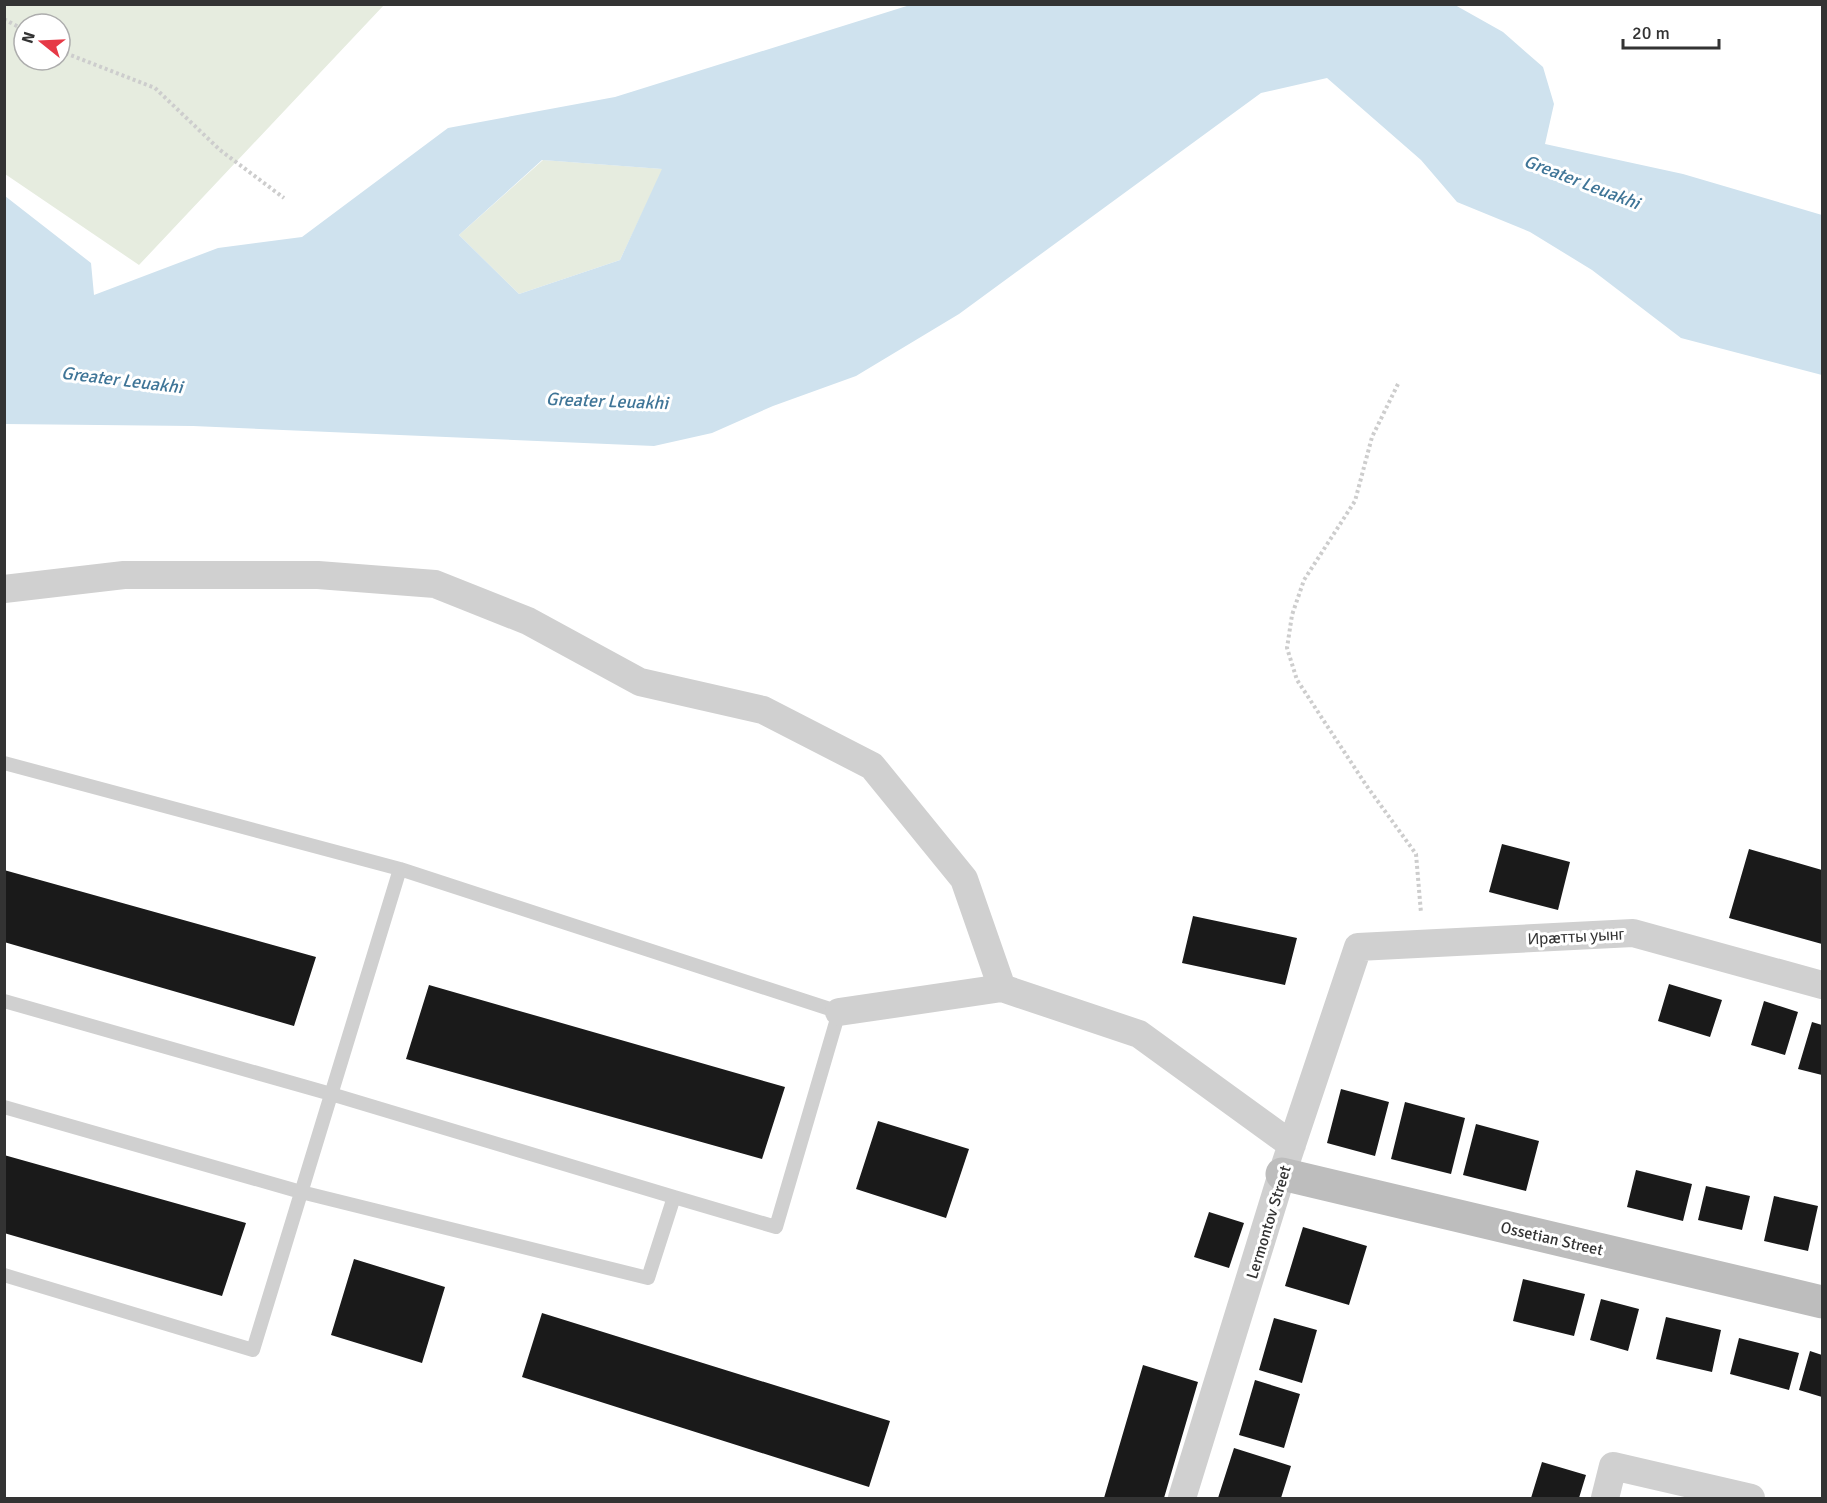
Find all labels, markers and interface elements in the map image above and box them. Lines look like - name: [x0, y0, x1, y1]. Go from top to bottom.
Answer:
- north arrow: [12, 12, 72, 72]
- scale bar: [1623, 12, 1719, 50]
- text: 20 m: [1632, 22, 1670, 44]
- text: N: [17, 29, 40, 46]
- water label: Greater Leuakhi: [1521, 150, 1645, 215]
- water label: Greater Leuakhi: [60, 362, 186, 399]
- water label: Greater Leuakhi: [546, 388, 671, 414]
- street label: Ирæтты уынг: [1527, 924, 1625, 950]
- street label: Lermontov Street: [1242, 1163, 1296, 1282]
- street label: Ossetian Street: [1499, 1217, 1605, 1261]

